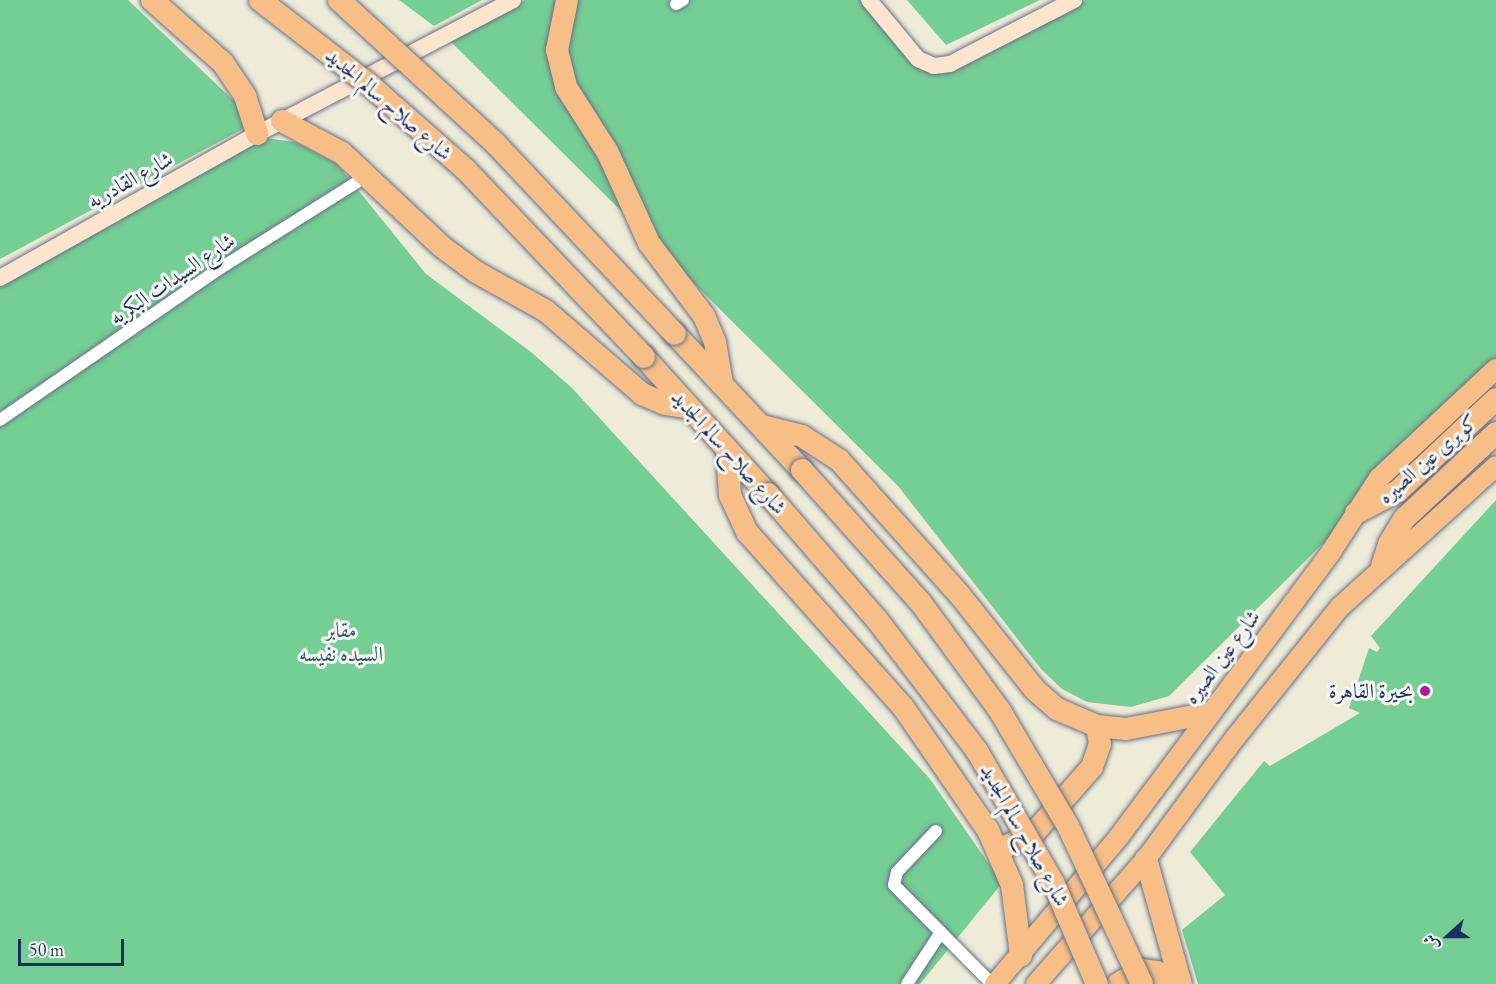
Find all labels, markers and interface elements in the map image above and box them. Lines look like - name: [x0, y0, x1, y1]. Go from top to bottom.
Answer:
- street label: شارع صلاح سالم الجديد: [321, 42, 457, 166]
- street label: شارع القادريه: [83, 146, 177, 214]
- street label: شارع السيدات البكريه: [105, 228, 239, 330]
- street label: شارع صلاح سالم الجديد: [666, 384, 792, 520]
- street label: كوبرى عين الصيره: [1373, 409, 1483, 509]
- street label: شارع عين الصيره: [1178, 605, 1266, 709]
- park label: مقابر السيده نفيسه: [299, 617, 383, 667]
- place label: بحيرة القاهرة: [1329, 678, 1413, 704]
- marker: بحيرة القاهرة: [1418, 684, 1432, 698]
- street label: شارع صلاح سالم الجديد: [975, 759, 1075, 911]
- north arrow: [1418, 906, 1478, 966]
- scale bar: [21, 927, 128, 965]
- text: ش: [1418, 931, 1443, 954]
- text: 50 m: [29, 938, 64, 961]

